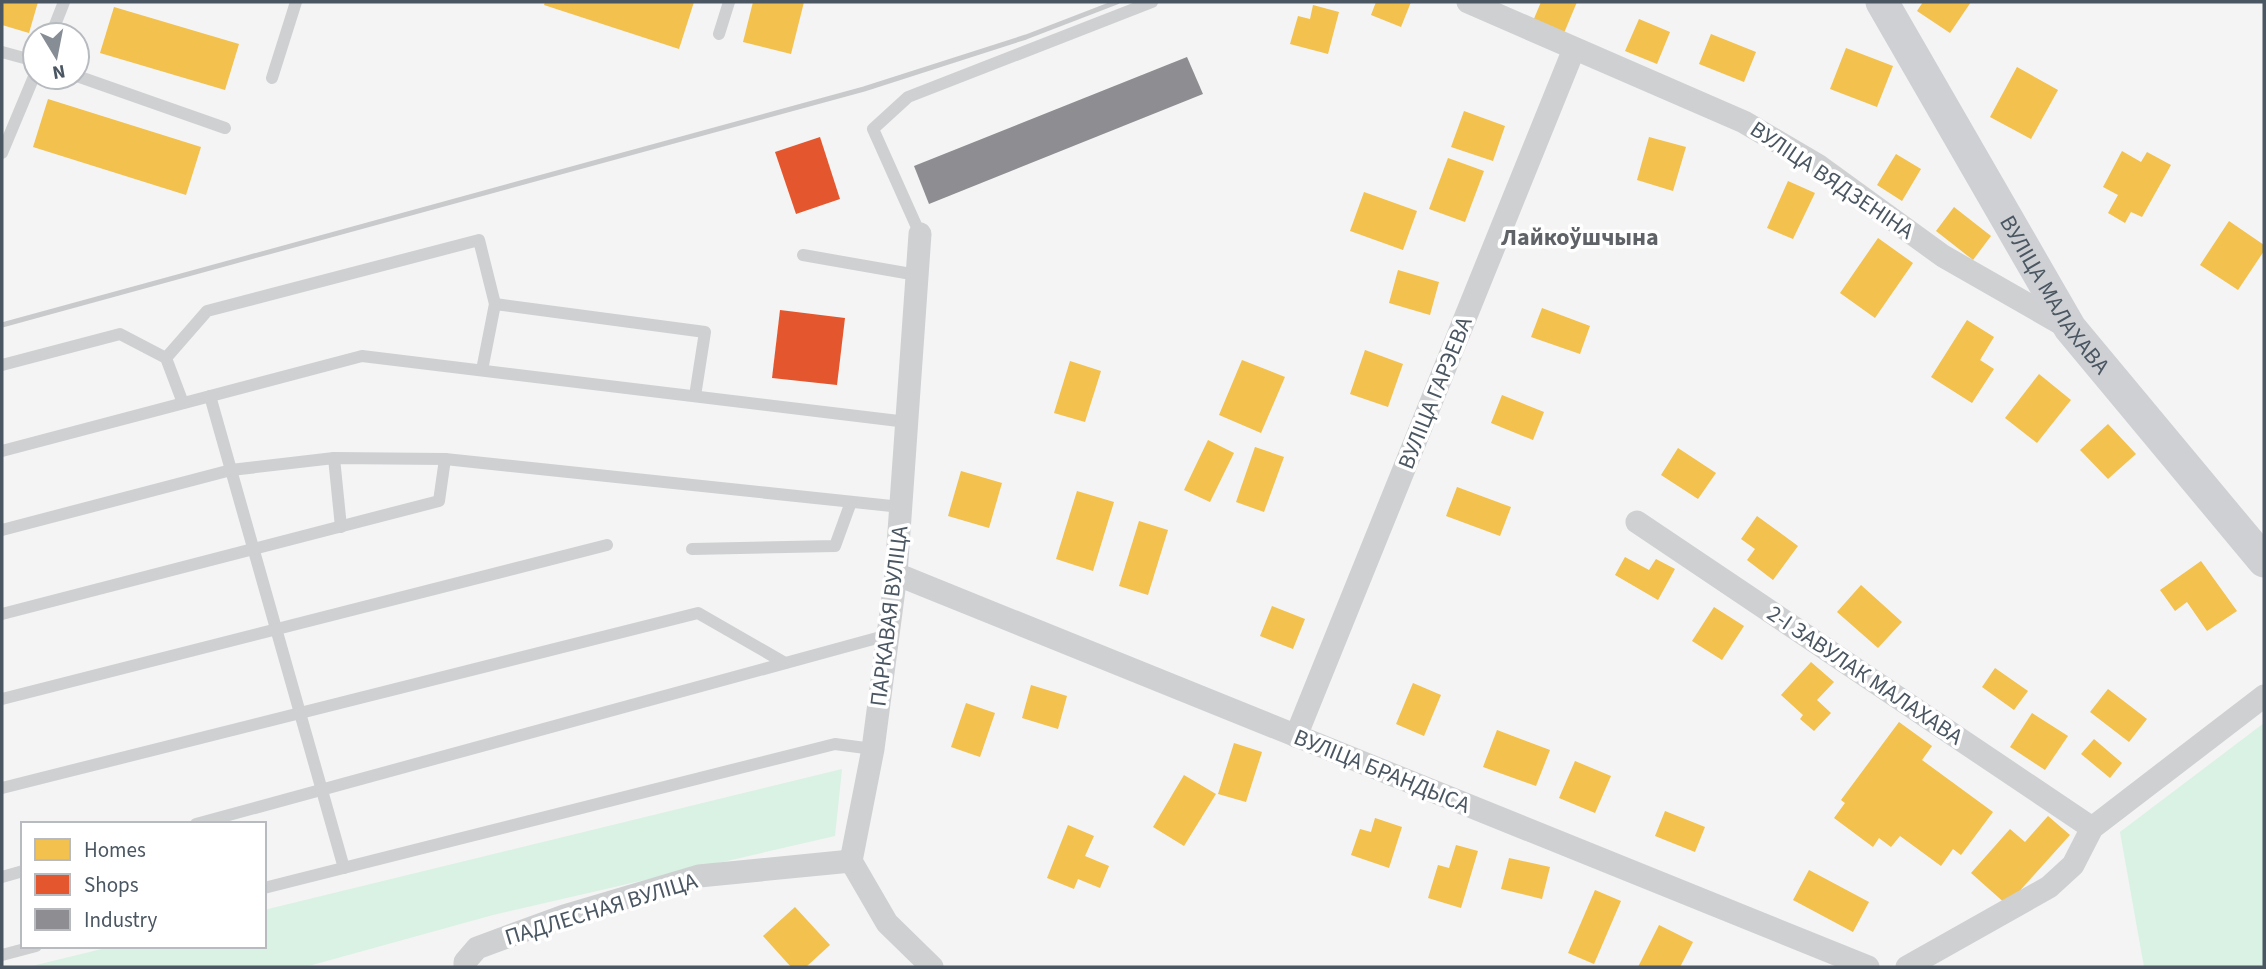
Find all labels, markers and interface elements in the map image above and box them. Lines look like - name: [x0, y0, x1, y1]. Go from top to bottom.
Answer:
- north arrow: [21, 21, 91, 91]
- text: N: [50, 57, 67, 86]
- street label: ВУЛІЦА ВЯДЗЕНІНА: [1744, 113, 1921, 247]
- street label: ВУЛІЦА МАЛАХАВА: [1992, 209, 2118, 381]
- district label: Лайкоўшчына: [1500, 220, 1659, 255]
- street label: ВУЛІЦА ГАРЭЕВА: [1389, 311, 1481, 474]
- street label: ПАРКАВАЯ ВУЛІЦА: [862, 523, 917, 708]
- street label: 2-І ЗАВУЛАК МАЛАХАВА: [1760, 597, 1970, 753]
- street label: ВУЛІЦА БРАНДЫСА: [1289, 721, 1476, 822]
- legend: [21, 822, 266, 948]
- text: Homes: [84, 835, 146, 865]
- street label: ПАДЛЕСНАЯ ВУЛІЦА: [501, 864, 702, 954]
- text: Shops: [84, 870, 139, 900]
- text: Industry: [84, 905, 157, 935]

